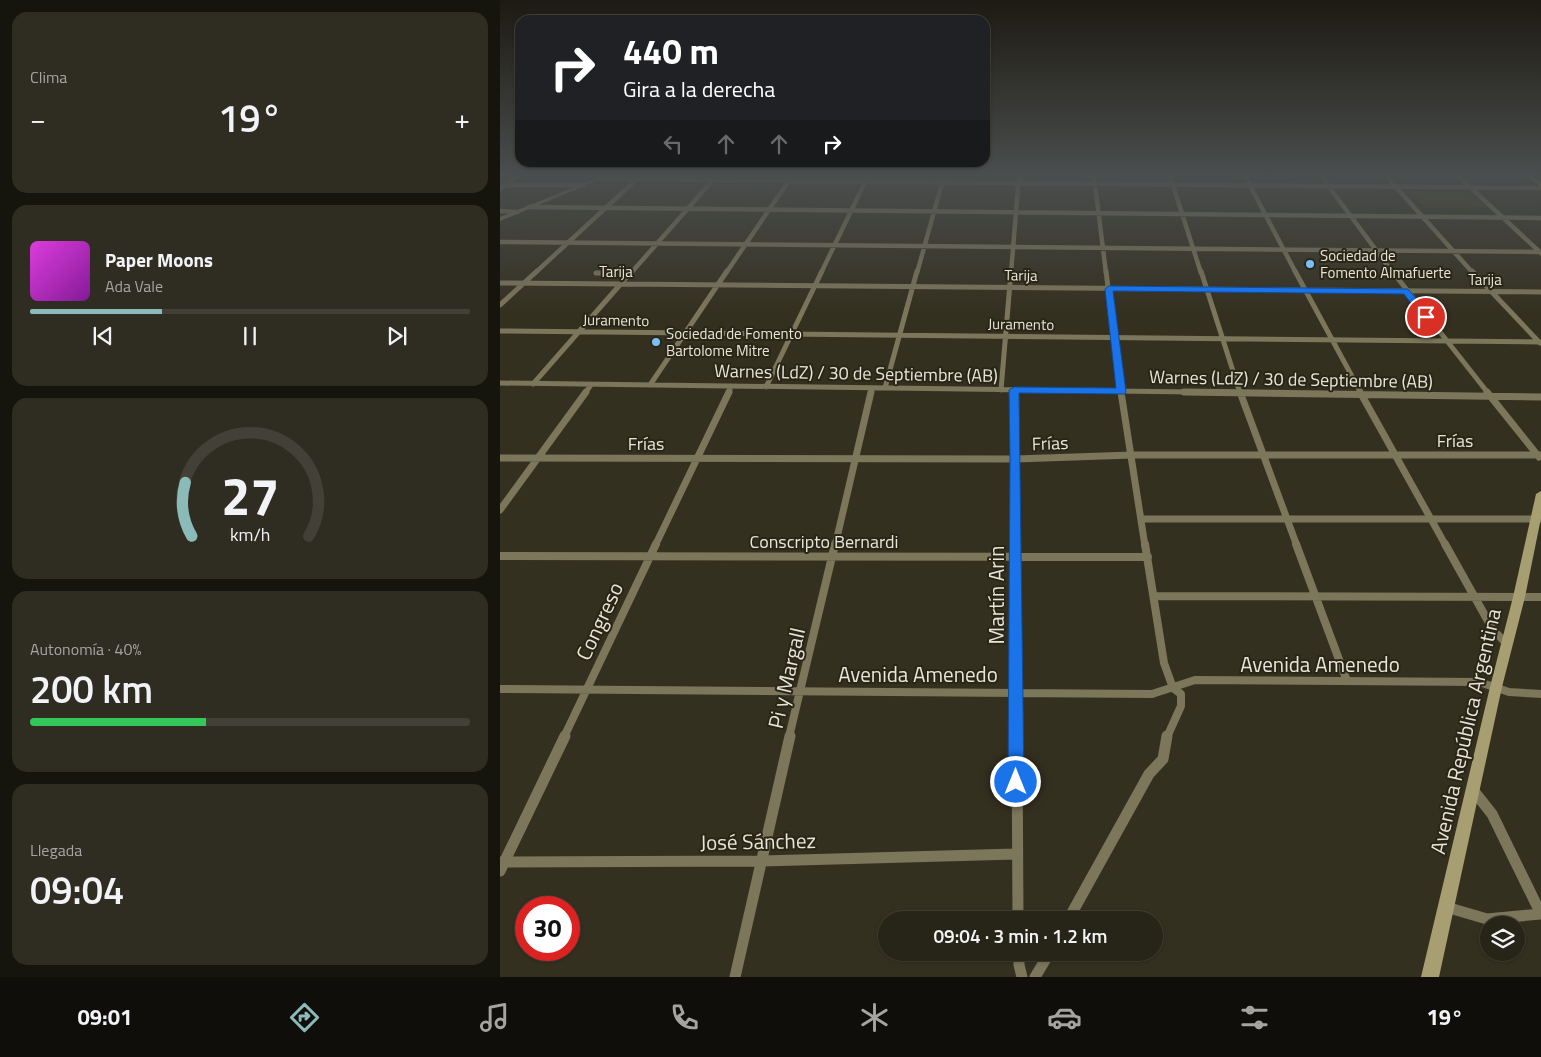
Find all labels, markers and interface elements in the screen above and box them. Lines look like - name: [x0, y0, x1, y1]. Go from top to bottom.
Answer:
- text: 440 m: [623, 24, 719, 78]
- icon: right: [540, 35, 605, 100]
- text: Clima: [30, 65, 67, 89]
- text: Gira a la derecha: [623, 72, 775, 106]
- text: 19°: [218, 89, 282, 147]
- text: −: [30, 97, 46, 140]
- text: +: [454, 97, 470, 140]
- icon: left: [659, 130, 687, 158]
- icon: ahead: [712, 130, 740, 158]
- icon: ahead: [765, 130, 793, 158]
- icon: right: [818, 130, 846, 158]
- place label: Sociedad de Fomento Almafuerte: [1320, 244, 1451, 284]
- text: Paper Moons: [105, 245, 213, 274]
- marker: Sociedad de Fomento Almafuerte: [1304, 258, 1316, 270]
- street label: Tarija: [599, 260, 633, 283]
- street label: Tarija: [1004, 263, 1038, 287]
- street label: Tarija: [1468, 268, 1502, 291]
- text: Ada Vale: [105, 274, 163, 298]
- pin: [1405, 296, 1447, 338]
- icon: arrive: [1412, 303, 1440, 331]
- street label: Juramento: [583, 308, 649, 332]
- street label: Juramento: [988, 312, 1054, 336]
- icon: previous: [89, 322, 117, 350]
- icon: pause: [236, 322, 264, 350]
- icon: next: [383, 322, 411, 350]
- place label: Sociedad de Fomento Bartolome Mitre: [666, 322, 802, 362]
- marker: Sociedad de Fomento Bartolome Mitre: [650, 336, 662, 348]
- street label: Warnes (LdZ) / 30 de Septiembre (AB): [714, 357, 998, 389]
- street label: Warnes (LdZ) / 30 de Septiembre (AB): [1149, 363, 1433, 395]
- street label: Frías: [1437, 427, 1473, 454]
- street label: Frías: [1031, 429, 1069, 457]
- street label: Frías: [628, 430, 664, 457]
- text: 27: [221, 456, 279, 535]
- text: km/h: [230, 521, 270, 548]
- street label: Conscripto Bernardi: [750, 528, 898, 555]
- street label: Martín Arin: [980, 546, 1012, 644]
- street label: Congreso: [567, 577, 631, 665]
- street label: Avenida República Argentina: [1421, 605, 1509, 857]
- street label: Pi y Margall: [759, 624, 813, 732]
- text: Autonomía · 40%: [30, 637, 141, 661]
- street label: Avenida Amenedo: [1240, 648, 1400, 680]
- street label: Avenida Amenedo: [838, 658, 998, 690]
- text: 200 km: [30, 660, 153, 718]
- position arrow: [989, 755, 1041, 807]
- street label: José Sánchez: [700, 824, 816, 858]
- text: Llegada: [30, 838, 82, 862]
- text: 09:04: [30, 861, 124, 919]
- speed limit sign: 30: [515, 896, 580, 961]
- map controls: [1480, 916, 1525, 961]
- button: layers: [1480, 916, 1525, 961]
- text: 09:04 · 3 min · 1.2 km: [933, 921, 1108, 950]
- text: 09:01: [77, 1000, 132, 1034]
- icon: directions: [287, 1000, 322, 1035]
- icon: music: [477, 1000, 512, 1035]
- icon: phone: [667, 1000, 702, 1035]
- icon: climate: [857, 1000, 892, 1035]
- icon: car: [1047, 1000, 1082, 1035]
- icon: filters: [1237, 1000, 1272, 1035]
- text: 19°: [1426, 1000, 1463, 1034]

